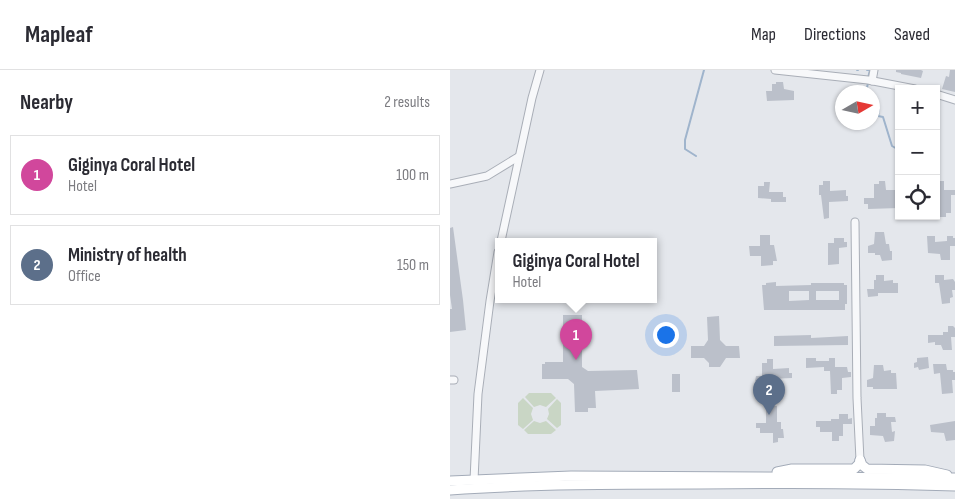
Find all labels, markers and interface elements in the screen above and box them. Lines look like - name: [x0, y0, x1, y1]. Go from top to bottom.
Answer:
- text: Mapleaf: [25, 20, 93, 49]
- text: Map: [751, 24, 776, 45]
- text: Directions: [804, 24, 866, 45]
- text: Saved: [894, 24, 930, 45]
- north arrow: [835, 85, 880, 130]
- map controls: [895, 85, 940, 220]
- button: +: [895, 85, 940, 130]
- text: Nearby: [20, 90, 73, 115]
- text: 2 results: [384, 93, 430, 112]
- button: −: [895, 130, 940, 175]
- text: Giginya Coral Hotel: [68, 154, 195, 177]
- text: 1: [34, 166, 40, 185]
- text: 100 m: [396, 166, 429, 185]
- button: locate: [895, 175, 940, 220]
- text: Hotel: [68, 177, 97, 196]
- popup: [495, 238, 657, 303]
- text: Ministry of health: [68, 244, 187, 267]
- text: Giginya Coral Hotel: [512, 250, 640, 273]
- text: 2: [33, 256, 41, 275]
- text: 150 m: [397, 256, 429, 275]
- text: Office: [68, 267, 101, 286]
- text: Hotel: [512, 273, 541, 292]
- pin: 1: [560, 319, 592, 360]
- your location: [653, 322, 679, 348]
- pin: 2: [753, 374, 785, 415]

